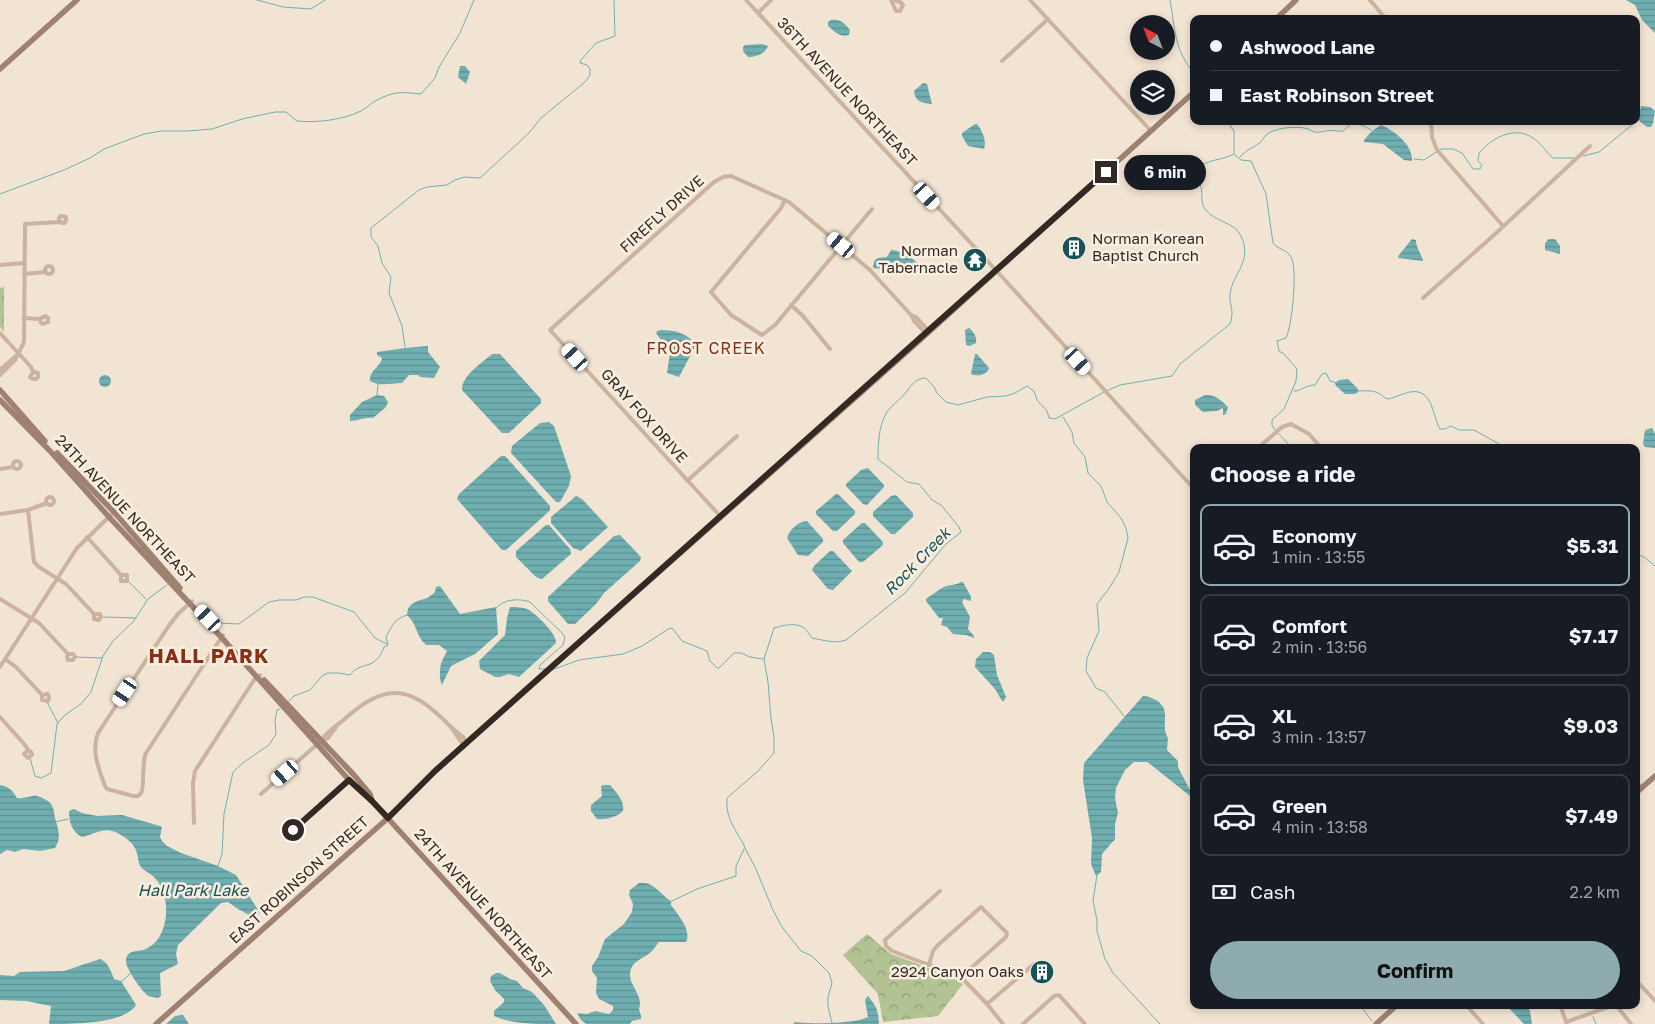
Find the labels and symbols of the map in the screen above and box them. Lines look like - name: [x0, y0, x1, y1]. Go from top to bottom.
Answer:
- street label: 36TH AVENUE NORTHEAST: [774, 13, 921, 169]
- north arrow: [1130, 15, 1175, 60]
- callout: 6 min: [1124, 154, 1206, 190]
- route end: [1095, 161, 1117, 183]
- street label: FIREFLY DRIVE: [616, 171, 707, 256]
- car: [911, 180, 942, 212]
- place label: Norman Korean Baptist Church: [1092, 229, 1204, 264]
- car: [824, 230, 857, 260]
- building icon: Norman Korean Baptist Church: [1061, 235, 1087, 261]
- place label: Norman Tabernacle: [879, 241, 958, 276]
- temple icon: Norman Tabernacle: [962, 247, 988, 273]
- district label: FROST CREEK: [646, 338, 766, 358]
- car: [559, 341, 590, 373]
- car: [1062, 345, 1093, 377]
- street label: GRAY FOX DRIVE: [598, 364, 692, 466]
- street label: 24TH AVENUE NORTHEAST: [52, 430, 199, 586]
- water label: Rock Creek: [880, 521, 956, 599]
- car: [192, 602, 223, 634]
- district label: HALL PARK: [149, 643, 269, 667]
- car: [110, 675, 139, 709]
- car: [268, 757, 301, 789]
- street label: EAST ROBINSON STREET: [225, 812, 372, 947]
- route start: [282, 819, 304, 841]
- street label: 24TH AVENUE NORTHEAST: [411, 824, 556, 982]
- water label: Hall Park Lake: [138, 880, 250, 900]
- building icon: 2924 Canyon Oaks: [1029, 959, 1055, 985]
- place label: 2924 Canyon Oaks: [891, 962, 1024, 980]

